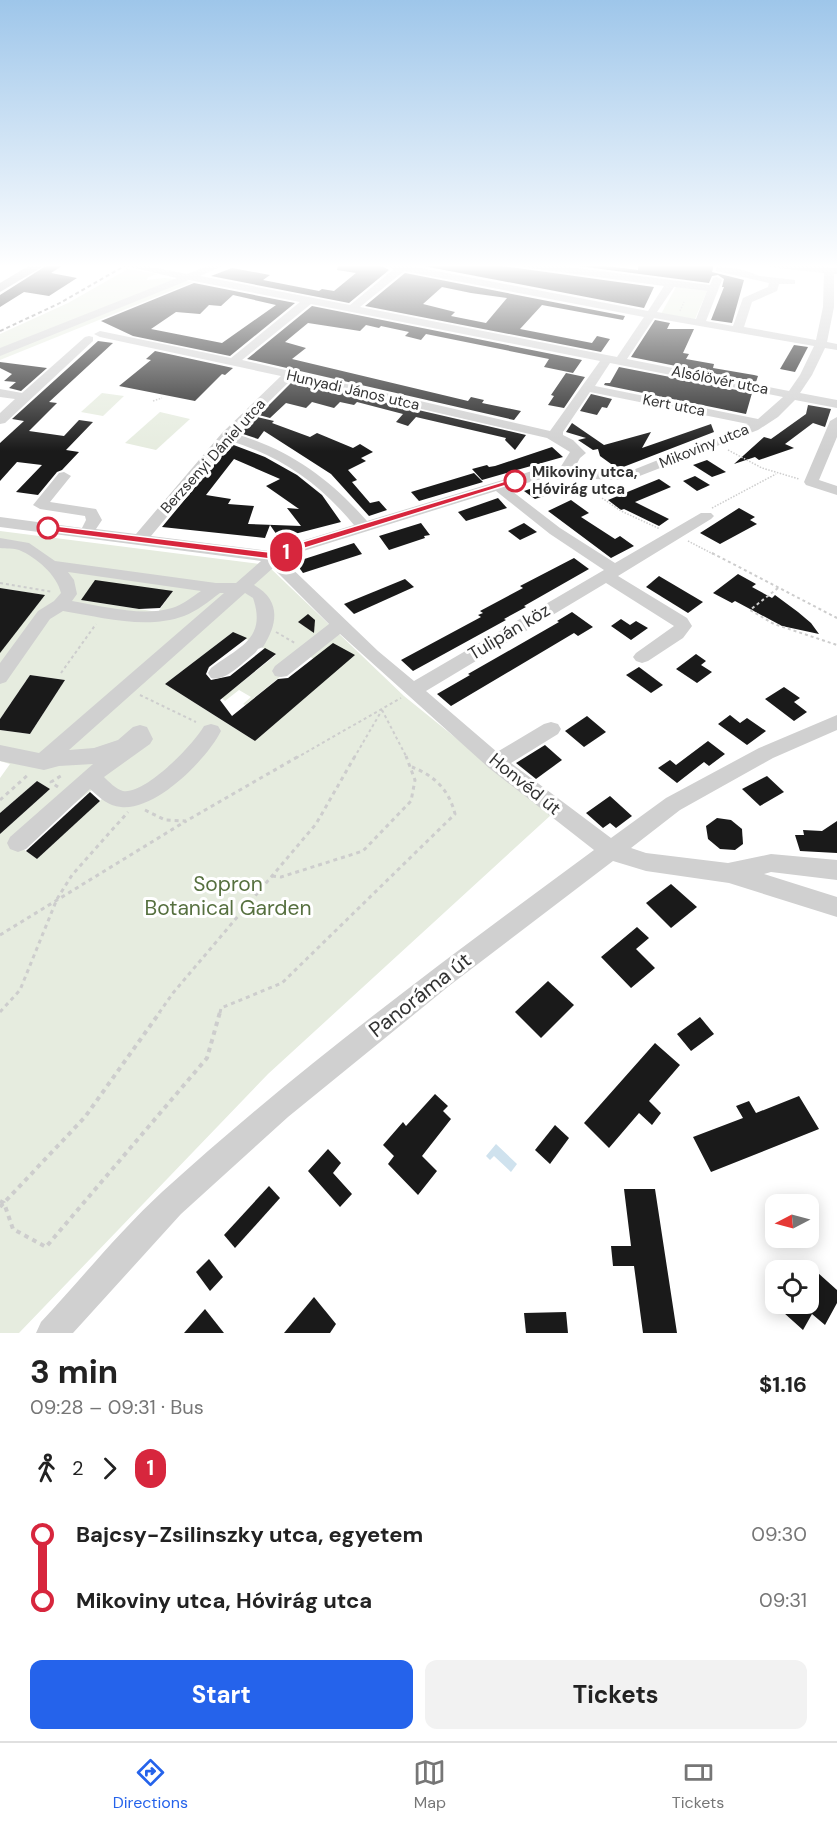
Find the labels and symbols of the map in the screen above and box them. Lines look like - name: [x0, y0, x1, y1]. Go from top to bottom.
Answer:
- street label: Alsólövér utca: [670, 361, 770, 399]
- street label: Hunyadi János utca: [285, 365, 421, 415]
- street label: Kert utca: [641, 389, 707, 421]
- street label: Berzsenyi Dániel utca: [156, 394, 270, 518]
- street label: Mikoviny utca: [656, 419, 752, 473]
- place label: Mikoviny utca, Hóvirág utca: [532, 462, 638, 499]
- marker: Mikoviny utca, Hóvirág utca: [504, 470, 526, 492]
- unlabelled marker: [37, 517, 59, 539]
- line badge: 1: [266, 532, 306, 572]
- street label: Tulipán köz: [464, 598, 554, 666]
- street label: Honvéd út: [484, 748, 566, 820]
- park label: Sopron Botanical Garden: [144, 870, 312, 922]
- street label: Panoráma út: [363, 946, 477, 1044]
- north arrow: [765, 1194, 819, 1248]

